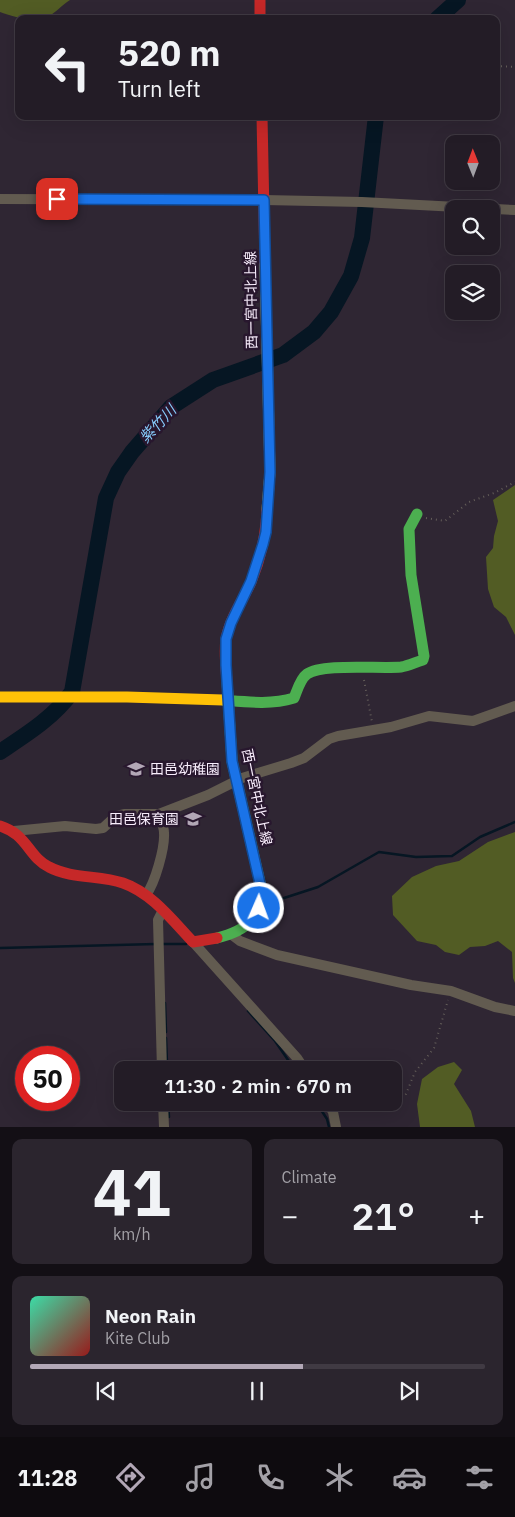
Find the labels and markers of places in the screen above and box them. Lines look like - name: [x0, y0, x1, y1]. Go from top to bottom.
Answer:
- pin: [36, 178, 78, 220]
- school or university icon: 田邑幼稚園: [126, 759, 146, 779]
- place label: 田邑幼稚園: [150, 760, 220, 778]
- school or university icon: 田邑保育園: [183, 809, 203, 829]
- place label: 田邑保育園: [109, 810, 179, 828]

